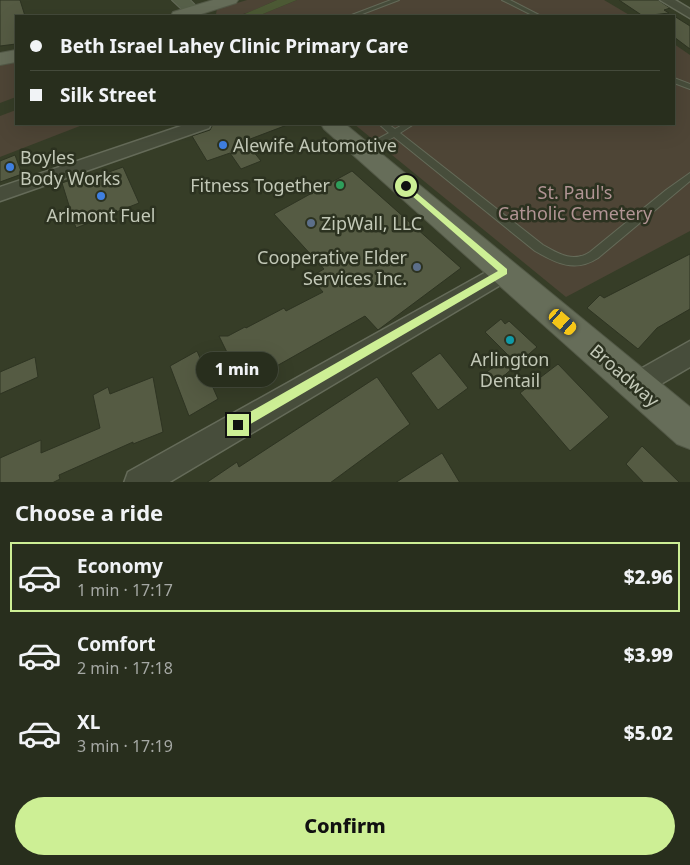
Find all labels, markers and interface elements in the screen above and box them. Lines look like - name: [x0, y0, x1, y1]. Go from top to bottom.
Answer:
- text: Beth Israel Lahey Clinic Primary Care: [60, 33, 409, 59]
- text: Silk Street: [60, 82, 156, 108]
- place label: Alewife Automotive: [233, 133, 397, 157]
- marker: Alewife Automotive: [217, 139, 229, 151]
- place label: Boyles Body Works: [20, 145, 120, 190]
- marker: Boyles Body Works: [4, 161, 16, 173]
- place label: Fitness Together: [190, 173, 331, 197]
- route start: [395, 175, 417, 197]
- marker: Fitness Together: [334, 179, 346, 191]
- park label: St. Paul's Catholic Cemetery: [498, 180, 653, 225]
- marker: Arlmont Fuel: [95, 190, 107, 202]
- place label: Arlmont Fuel: [47, 203, 155, 227]
- place label: ZipWall, LLC: [321, 211, 422, 235]
- marker: ZipWall, LLC: [305, 217, 317, 229]
- place label: Cooperative Elder Services Inc.: [257, 245, 408, 290]
- marker: Cooperative Elder Services Inc.: [411, 261, 423, 273]
- car: [546, 306, 579, 338]
- marker: Arlington Dentail: [504, 334, 516, 346]
- street label: Broadway: [585, 338, 665, 412]
- place label: Arlington Dentail: [471, 347, 549, 392]
- callout: 1 min: [197, 352, 279, 388]
- text: 1 min: [215, 358, 259, 380]
- route end: [227, 414, 249, 436]
- text: Choose a ride: [15, 497, 163, 527]
- text: Economy: [77, 553, 163, 579]
- icon: car: [17, 555, 62, 600]
- text: $2.96: [624, 564, 673, 590]
- text: 1 min · 17:17: [77, 579, 173, 601]
- text: Comfort: [77, 631, 156, 657]
- icon: car: [17, 633, 62, 678]
- text: $3.99: [624, 642, 673, 668]
- text: 2 min · 17:18: [77, 657, 173, 679]
- text: XL: [77, 709, 100, 735]
- icon: car: [17, 711, 62, 756]
- text: $5.02: [624, 720, 673, 746]
- text: 3 min · 17:19: [77, 735, 173, 757]
- button: Confirm: [15, 797, 675, 855]

